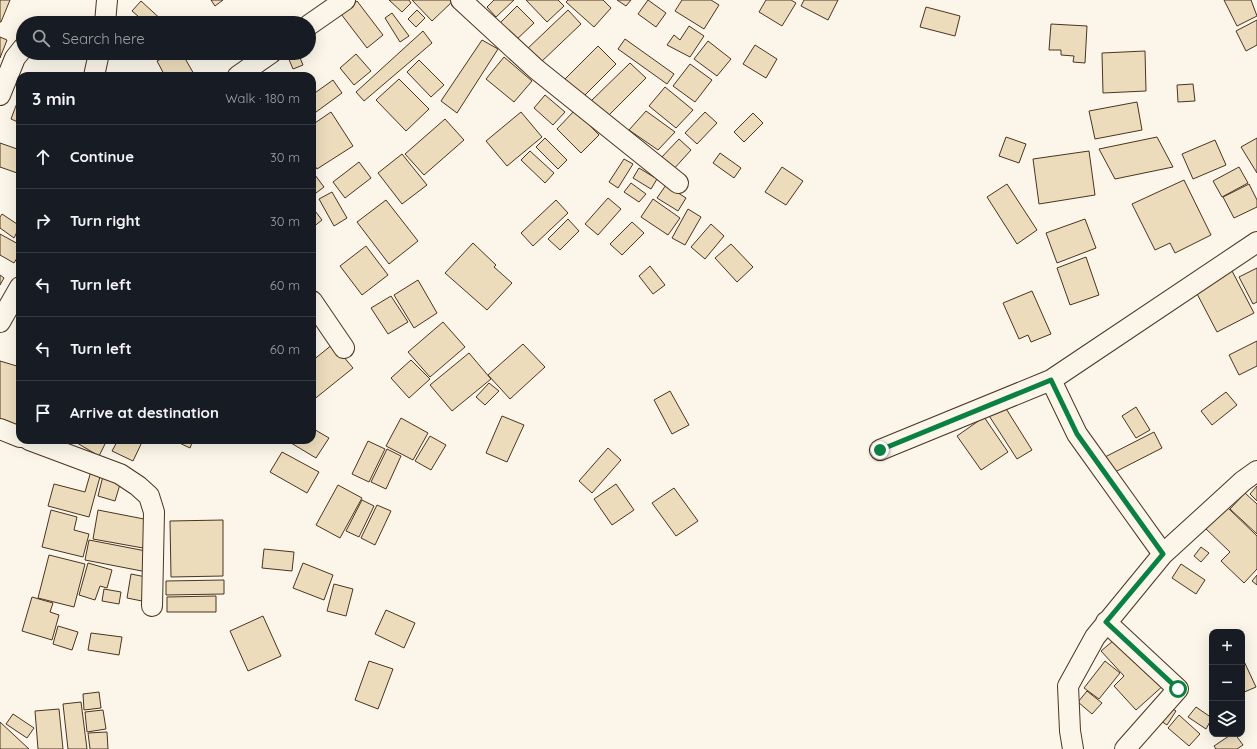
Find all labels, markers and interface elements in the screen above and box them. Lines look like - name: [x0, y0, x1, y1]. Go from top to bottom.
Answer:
- search box: [16, 16, 316, 60]
- icon: search: [30, 27, 52, 49]
- text: Search here: [62, 29, 145, 48]
- text: 3 min: [32, 88, 76, 109]
- text: Walk · 180 m: [225, 90, 300, 106]
- icon: ahead: [32, 146, 54, 168]
- text: Continue: [70, 147, 134, 166]
- text: 30 m: [270, 149, 300, 165]
- icon: right: [32, 210, 54, 232]
- text: Turn right: [70, 211, 141, 230]
- text: 30 m: [270, 213, 300, 229]
- icon: left: [32, 274, 54, 296]
- text: Turn left: [70, 275, 132, 294]
- text: 60 m: [270, 277, 300, 293]
- icon: left: [32, 338, 54, 360]
- text: Turn left: [70, 339, 132, 358]
- text: 60 m: [270, 341, 300, 357]
- icon: arrive: [32, 402, 54, 424]
- text: Arrive at destination: [70, 403, 219, 422]
- route end: [871, 441, 889, 459]
- map controls: [1209, 629, 1245, 737]
- button: +: [1209, 629, 1245, 665]
- button: −: [1209, 665, 1245, 701]
- route start: [1169, 680, 1187, 698]
- button: layers: [1209, 701, 1245, 737]

